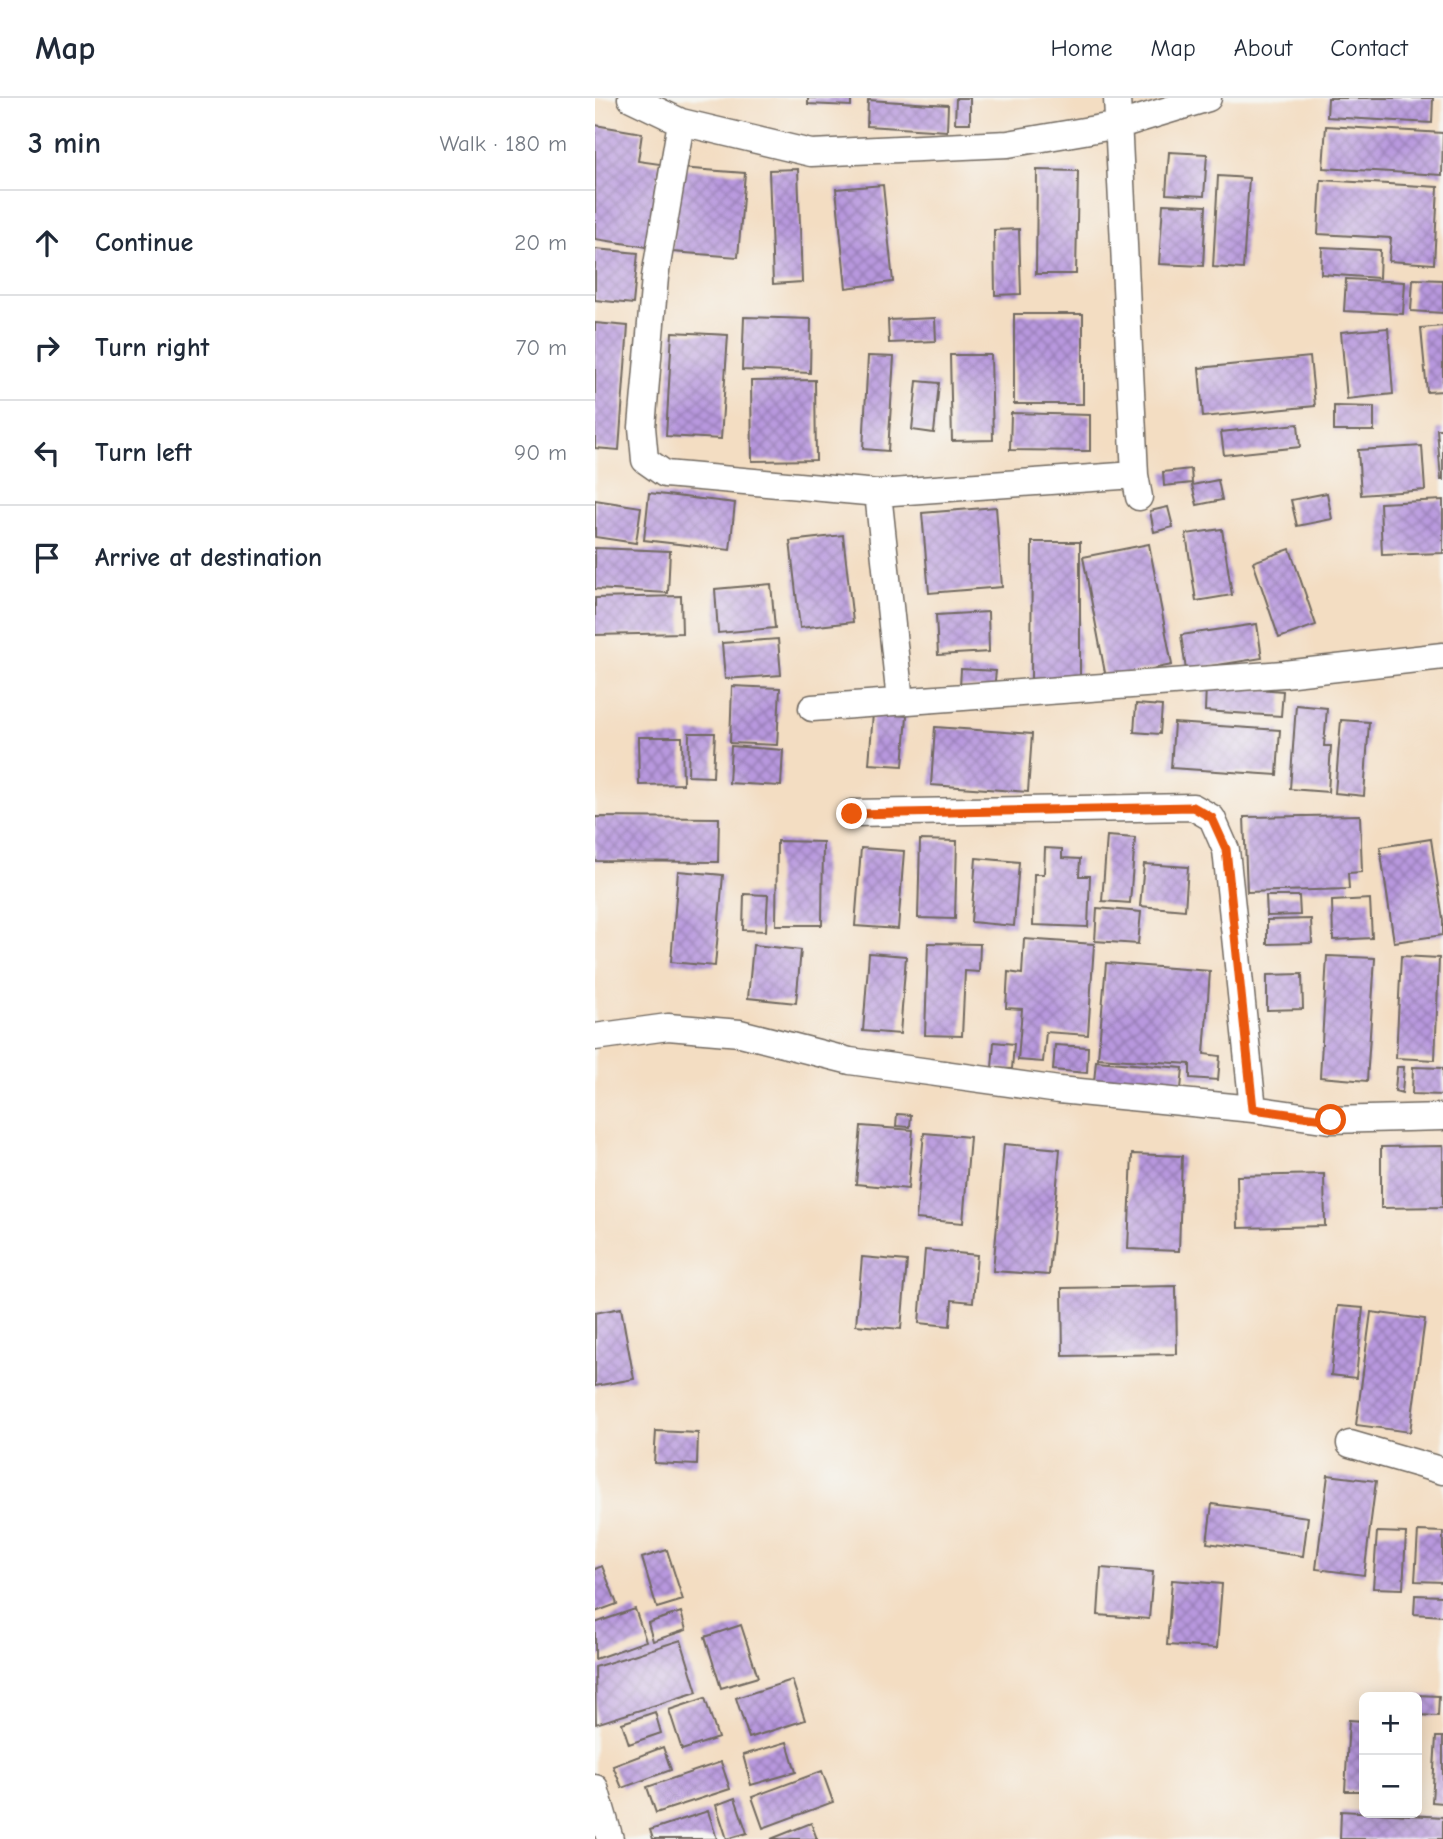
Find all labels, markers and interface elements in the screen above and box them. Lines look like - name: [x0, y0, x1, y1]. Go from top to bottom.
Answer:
- text: Map: [35, 29, 96, 67]
- text: Home: [1051, 34, 1112, 62]
- text: Map: [1150, 34, 1196, 62]
- text: About: [1234, 34, 1292, 62]
- text: Contact: [1330, 34, 1408, 62]
- text: 3 min: [28, 126, 101, 161]
- text: Walk · 180 m: [440, 130, 567, 157]
- icon: ahead: [28, 224, 66, 262]
- text: Continue: [95, 228, 193, 258]
- text: 20 m: [514, 229, 567, 256]
- icon: right: [28, 329, 66, 367]
- text: Turn right: [95, 333, 209, 363]
- text: 70 m: [515, 334, 567, 361]
- icon: left: [28, 434, 66, 472]
- text: Turn left: [95, 438, 192, 468]
- text: 90 m: [514, 439, 567, 466]
- icon: arrive: [28, 539, 66, 577]
- text: Arrive at destination: [95, 543, 322, 573]
- route end: [836, 798, 867, 829]
- route start: [1315, 1104, 1346, 1135]
- map controls: [1359, 1692, 1422, 1818]
- button: +: [1359, 1692, 1422, 1755]
- button: −: [1359, 1755, 1422, 1818]

